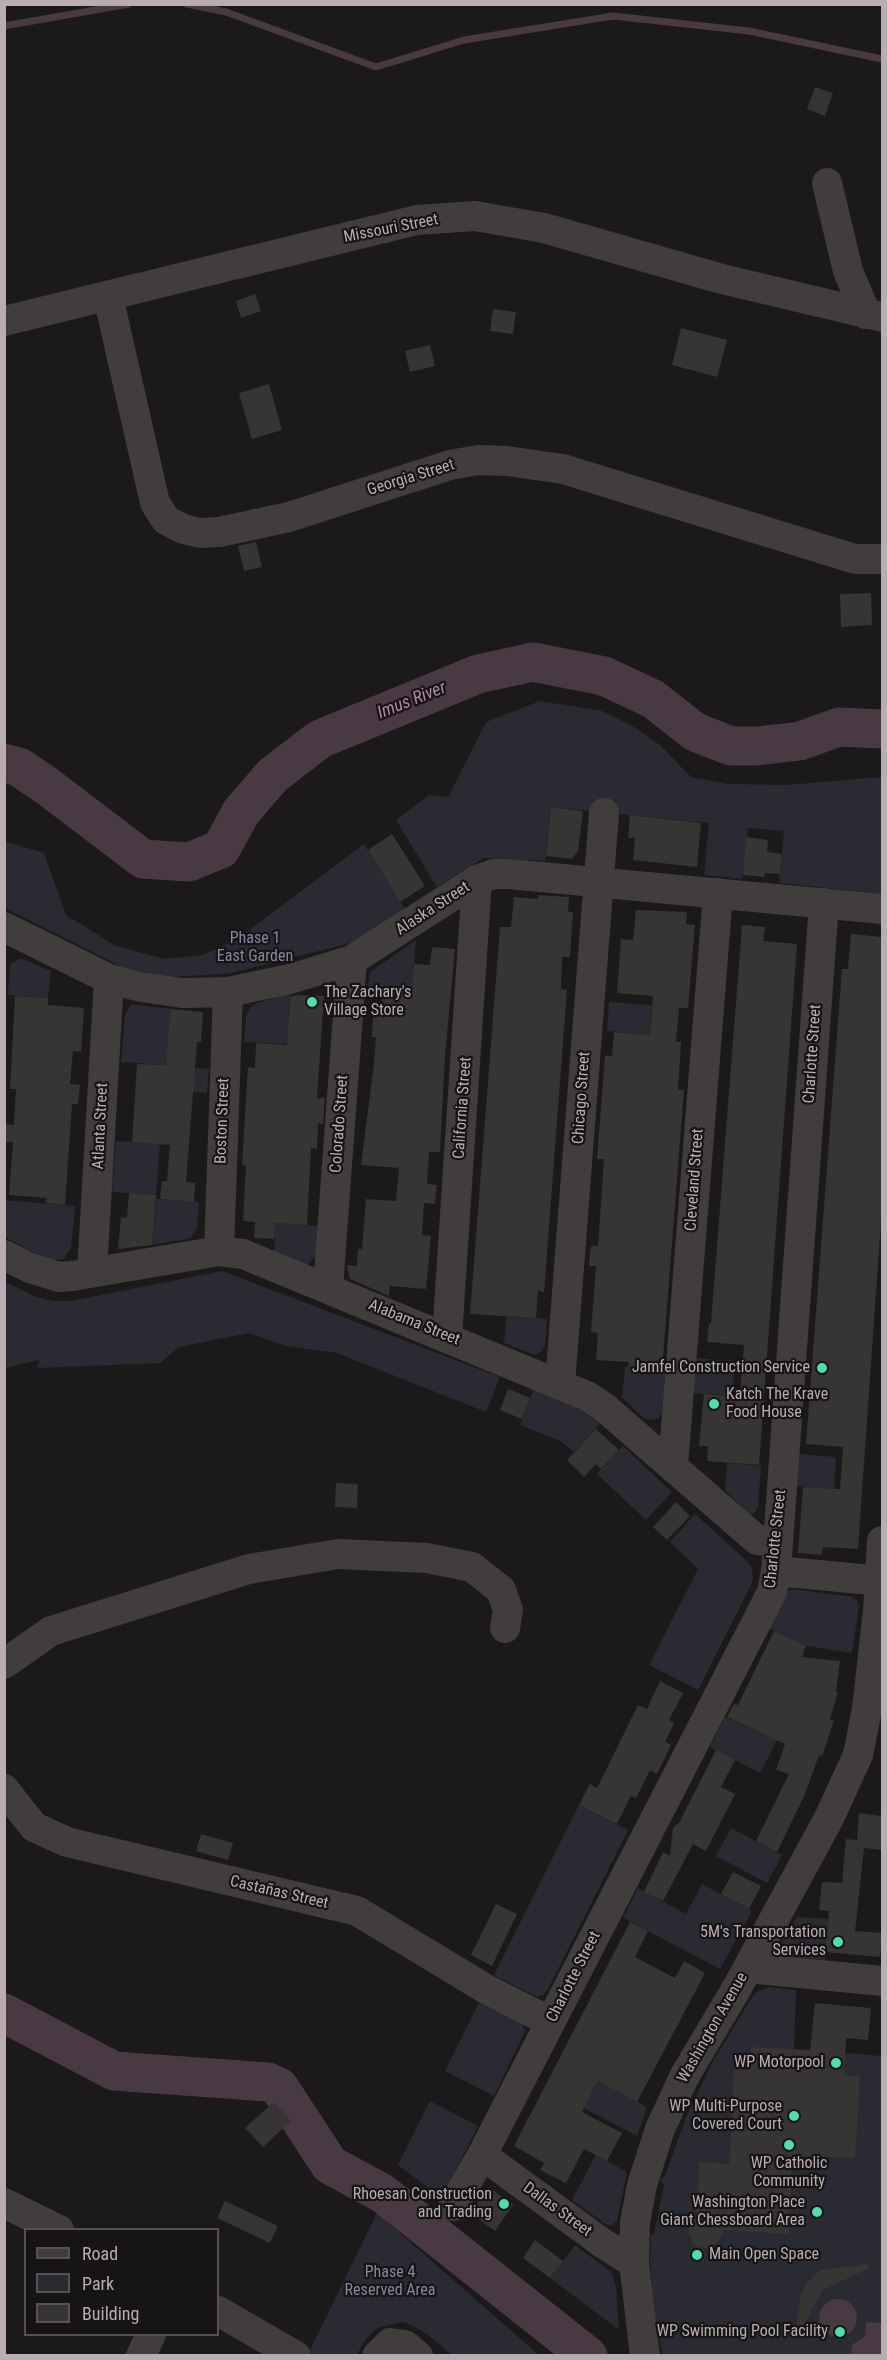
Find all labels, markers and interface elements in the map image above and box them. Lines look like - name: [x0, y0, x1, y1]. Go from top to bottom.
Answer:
- street label: Missouri Street: [342, 210, 440, 248]
- street label: Georgia Street: [365, 456, 457, 500]
- water label: Imus River: [375, 677, 449, 725]
- street label: Alaska Street: [393, 878, 473, 940]
- park label: Phase 1 East Garden: [217, 929, 293, 967]
- place label: The Zachary's Village Store: [324, 983, 411, 1021]
- marker: The Zachary's Village Store: [305, 995, 319, 1009]
- street label: Charlotte Street: [800, 1004, 826, 1104]
- street label: Chicago Street: [569, 1051, 595, 1145]
- street label: California Street: [450, 1056, 476, 1160]
- street label: Colorado Street: [327, 1074, 353, 1174]
- street label: Boston Street: [212, 1078, 234, 1164]
- street label: Atlanta Street: [89, 1082, 113, 1170]
- street label: Cleveland Street: [682, 1128, 708, 1232]
- street label: Alabama Street: [365, 1296, 463, 1350]
- place label: Jamfel Construction Service: [632, 1358, 810, 1378]
- marker: Jamfel Construction Service: [815, 1361, 829, 1375]
- place label: Katch The Krave Food House: [726, 1385, 828, 1423]
- marker: Katch The Krave Food House: [707, 1397, 721, 1411]
- street label: Charlotte Street: [761, 1489, 791, 1589]
- street label: Castañas Street: [228, 1872, 330, 1914]
- place label: 5M's Transportation Services: [700, 1923, 826, 1961]
- street label: Charlotte Street: [543, 1928, 605, 2026]
- marker: 5M's Transportation Services: [831, 1935, 845, 1949]
- street label: Washington Avenue: [674, 1969, 752, 2087]
- place label: WP Motorpool: [734, 2053, 824, 2073]
- marker: WP Motorpool: [829, 2056, 843, 2070]
- place label: WP Multi-Purpose Covered Court: [669, 2097, 782, 2135]
- marker: WP Multi-Purpose Covered Court: [787, 2109, 801, 2123]
- marker: WP Catholic Community: [782, 2138, 796, 2152]
- place label: WP Catholic Community: [751, 2154, 827, 2192]
- street label: Dallas Street: [519, 2179, 595, 2241]
- place label: Rhoesan Construction and Trading: [353, 2185, 492, 2223]
- place label: Washington Place Giant Chessboard Area: [660, 2193, 805, 2231]
- marker: Rhoesan Construction and Trading: [497, 2197, 511, 2211]
- marker: Washington Place Giant Chessboard Area: [810, 2205, 824, 2219]
- legend: [24, 2228, 219, 2336]
- text: Road: [82, 2243, 118, 2264]
- place label: Main Open Space: [709, 2245, 819, 2265]
- marker: Main Open Space: [690, 2248, 704, 2262]
- park label: Phase 4 Reserved Area: [345, 2263, 435, 2301]
- text: Park: [82, 2273, 114, 2294]
- text: Building: [82, 2303, 139, 2324]
- place label: WP Swimming Pool Facility: [657, 2322, 828, 2342]
- marker: WP Swimming Pool Facility: [833, 2325, 847, 2339]

